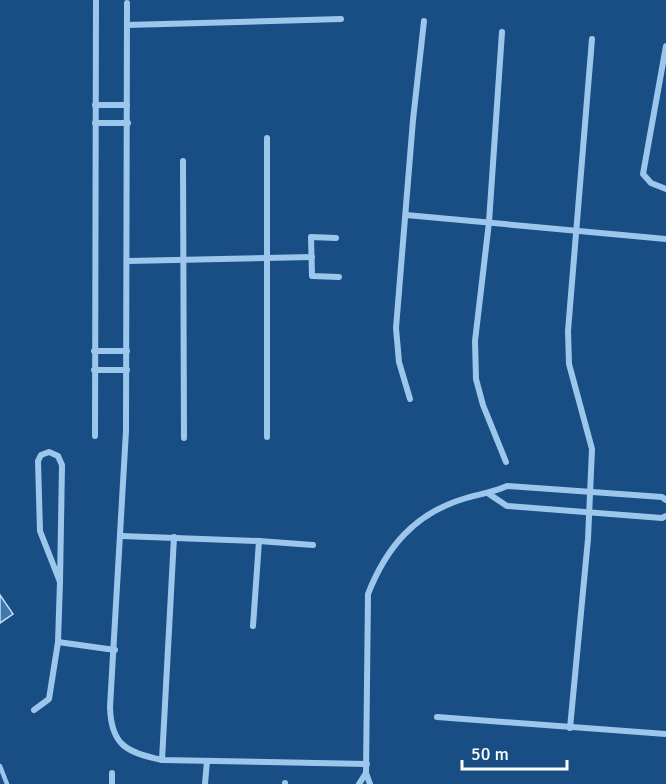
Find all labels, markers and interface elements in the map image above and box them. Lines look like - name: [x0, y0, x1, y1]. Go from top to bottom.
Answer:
- scale bar: [462, 733, 567, 771]
- text: 50 m: [471, 743, 509, 765]

